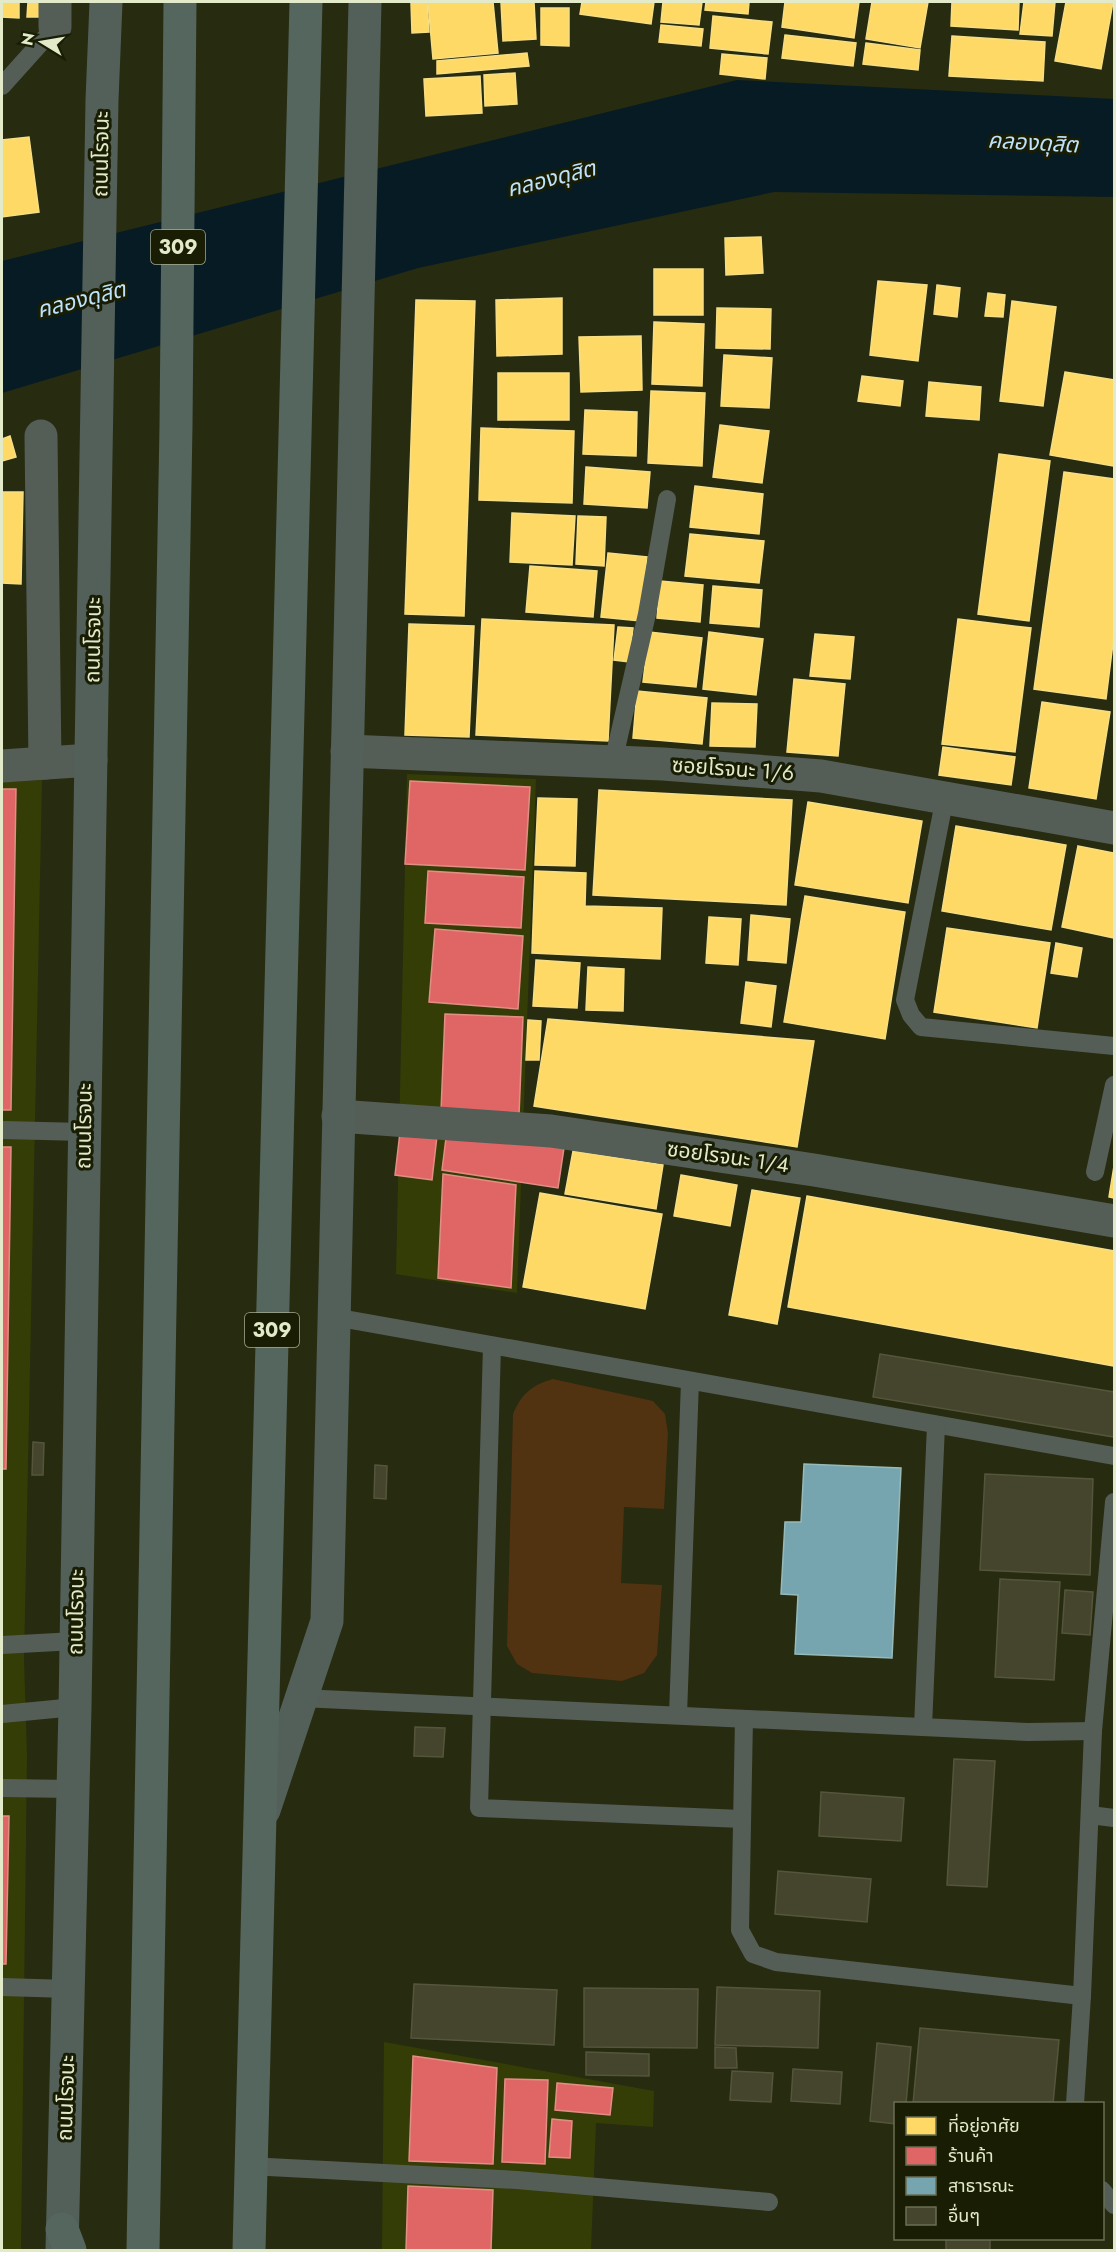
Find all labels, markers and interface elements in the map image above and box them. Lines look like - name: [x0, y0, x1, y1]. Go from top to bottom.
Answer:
- north arrow: [12, 12, 72, 72]
- text: N: [15, 31, 40, 48]
- street label: ถนนโรจนะ: [85, 111, 117, 197]
- water label: คลองดุสิต: [987, 124, 1080, 160]
- water label: คลองดุสิต: [503, 151, 600, 204]
- road number: 309: [151, 230, 205, 264]
- water label: คลองดุสิต: [33, 272, 130, 325]
- street label: ถนนโรจนะ: [77, 597, 109, 683]
- street label: ซอยโรจนะ 1/6: [671, 750, 795, 788]
- street label: ถนนโรจนะ: [68, 1083, 100, 1169]
- street label: ซอยโรจนะ 1/4: [665, 1134, 791, 1180]
- road number: 309: [245, 1313, 299, 1347]
- street label: ถนนโรจนะ: [60, 1569, 92, 1655]
- street label: ถนนโรจนะ: [50, 2054, 82, 2142]
- legend: [894, 2102, 1104, 2240]
- text: ที่อยู่อาศัย: [948, 2113, 1020, 2139]
- text: ร้านค้า: [948, 2143, 994, 2169]
- text: สาธารณะ: [948, 2173, 1014, 2199]
- text: อื่นๆ: [948, 2203, 980, 2229]

